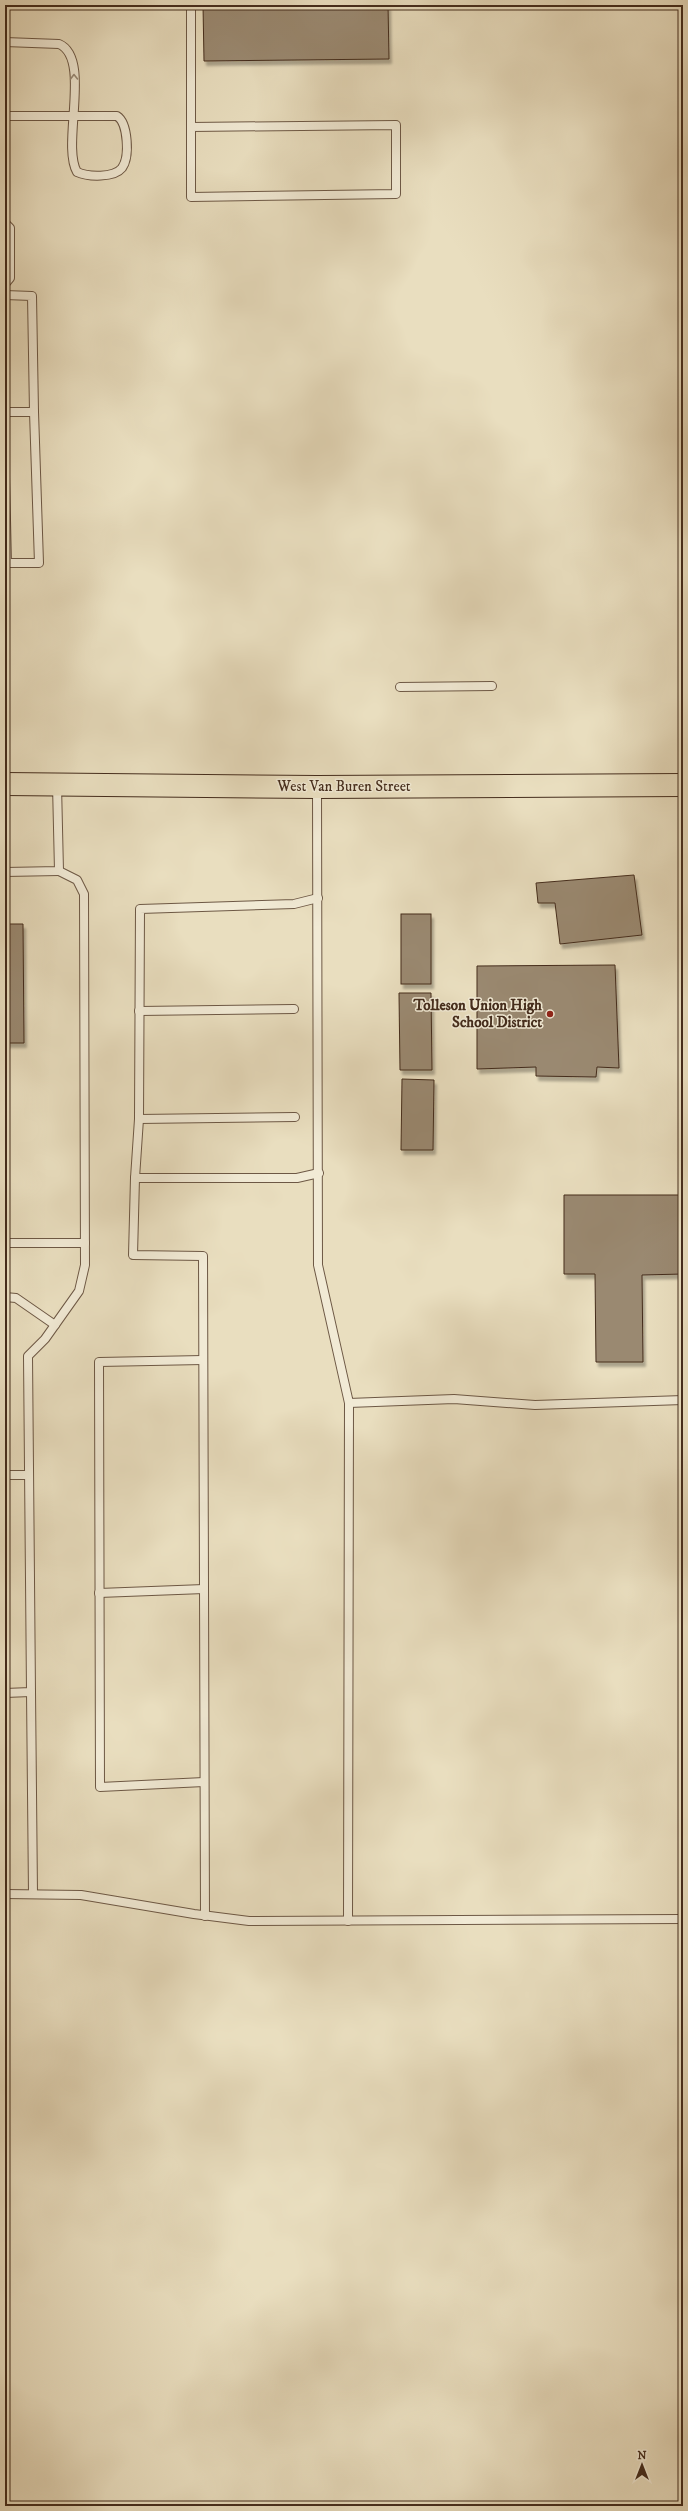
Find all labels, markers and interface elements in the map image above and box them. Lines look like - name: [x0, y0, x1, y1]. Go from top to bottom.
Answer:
- one-way arrow: [70, 74, 78, 80]
- street label: West Van Buren Street: [276, 777, 411, 796]
- place label: Tolleson Union High School District: [413, 996, 542, 1032]
- marker: Tolleson Union High School District: [545, 1009, 555, 1019]
- north arrow: [622, 2445, 662, 2485]
- text: N: [637, 2449, 647, 2463]

